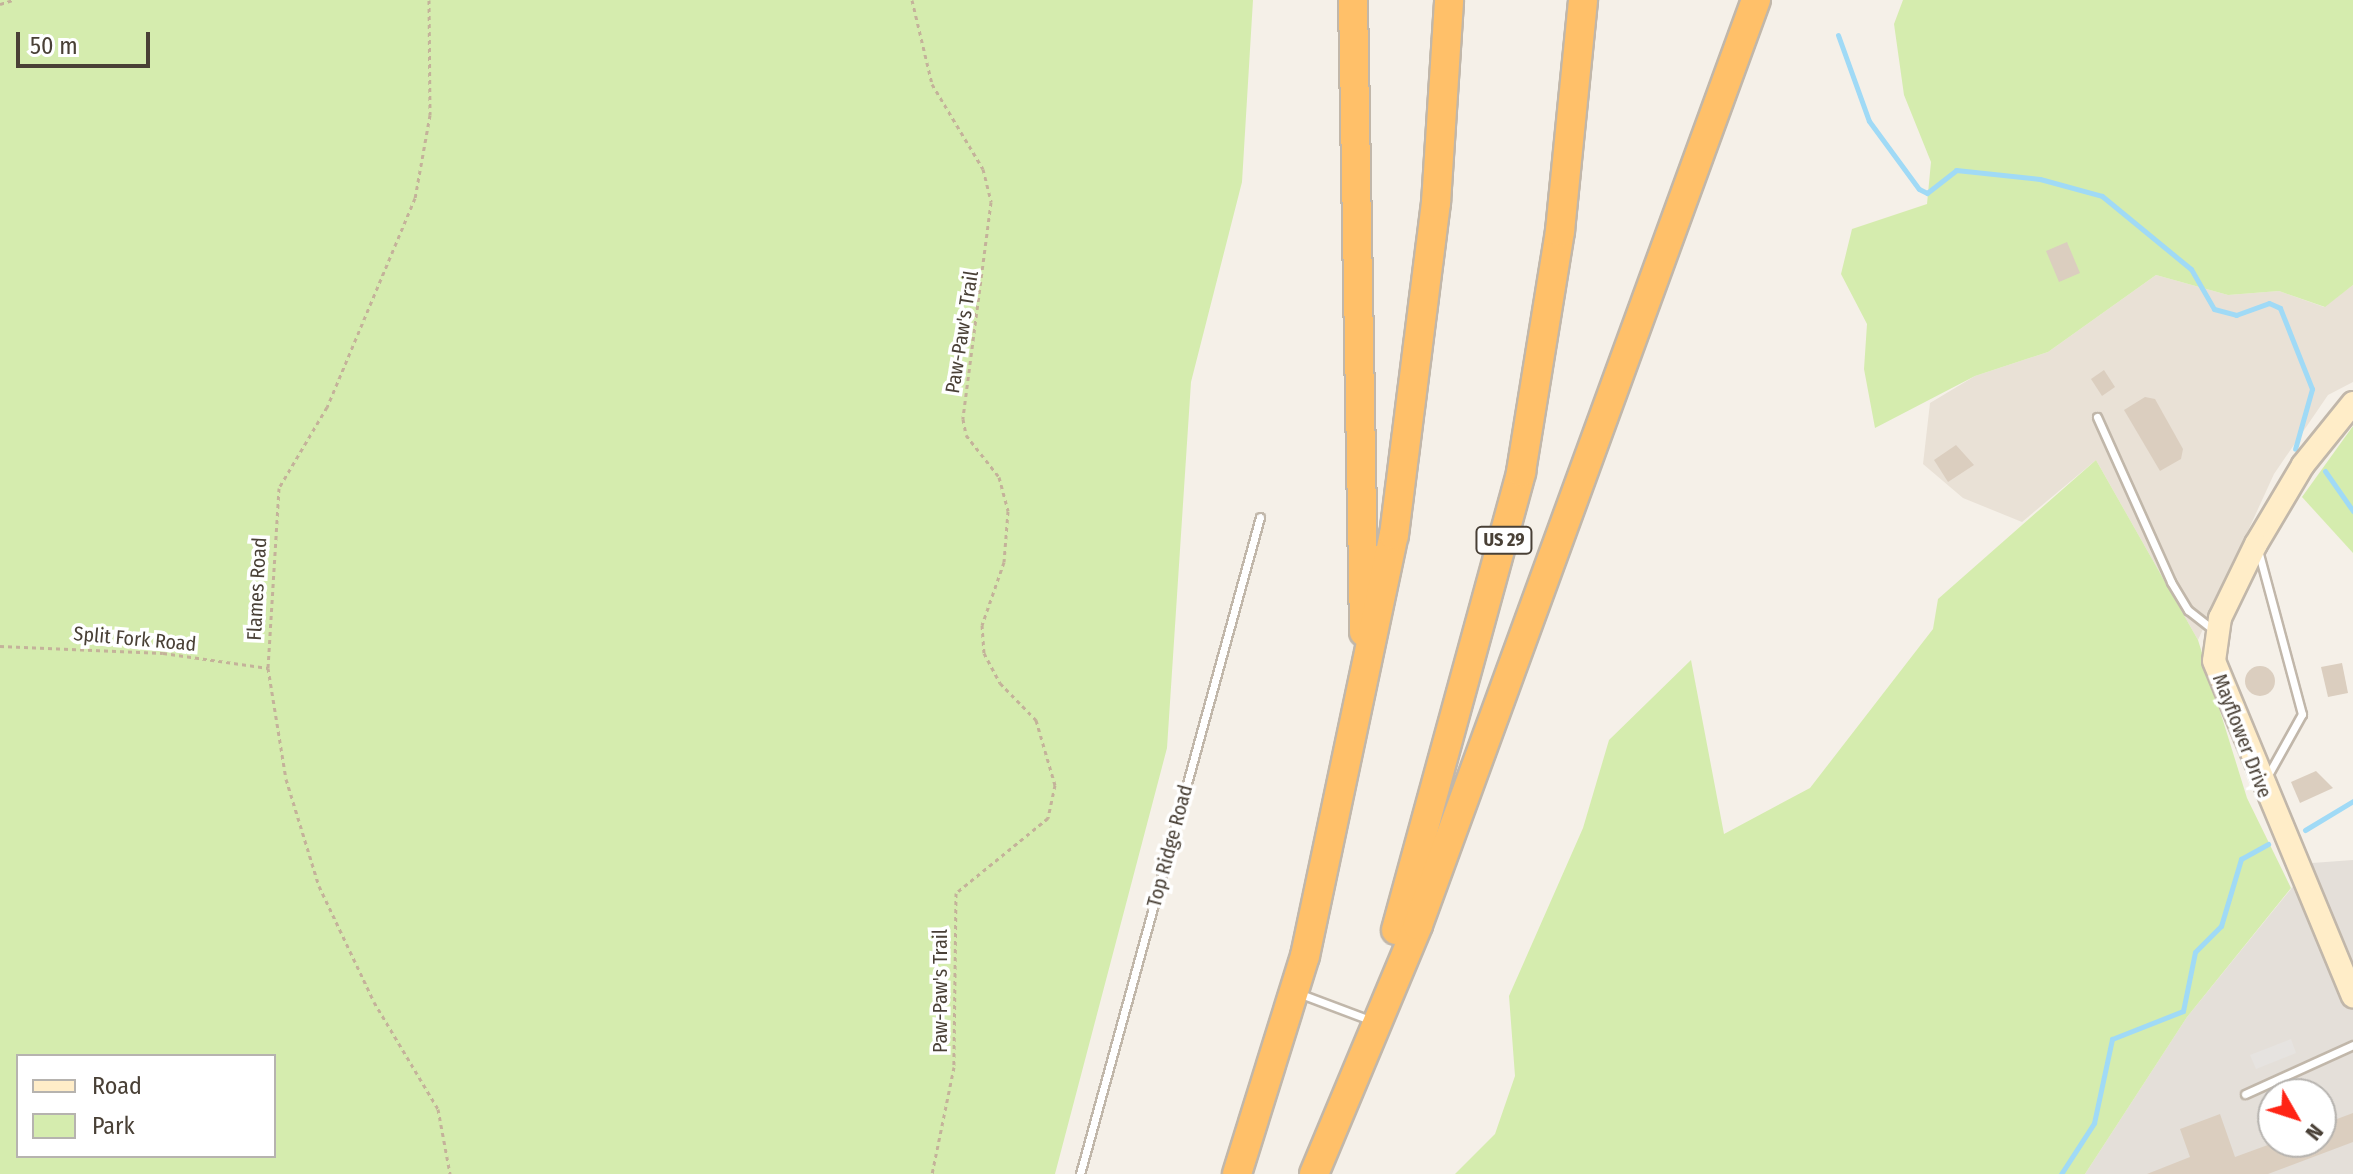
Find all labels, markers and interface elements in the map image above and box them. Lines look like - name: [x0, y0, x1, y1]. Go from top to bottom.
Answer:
- scale bar: [20, 16, 154, 66]
- text: 50 m: [30, 32, 78, 60]
- street label: Paw-Paw's Trail: [940, 269, 984, 395]
- road number: US 29: [1474, 526, 1534, 554]
- street label: Flames Road: [242, 537, 272, 641]
- street label: Split Fork Road: [73, 622, 197, 656]
- street label: Mayflower Drive: [2207, 671, 2277, 801]
- street label: Top Ridge Road: [1142, 782, 1198, 910]
- street label: Paw-Paw's Trail: [928, 929, 952, 1053]
- legend: [16, 1054, 276, 1158]
- text: Road: [92, 1072, 142, 1100]
- north arrow: [2257, 1078, 2337, 1158]
- text: Park: [92, 1112, 135, 1140]
- text: N: [2300, 1119, 2329, 1146]

